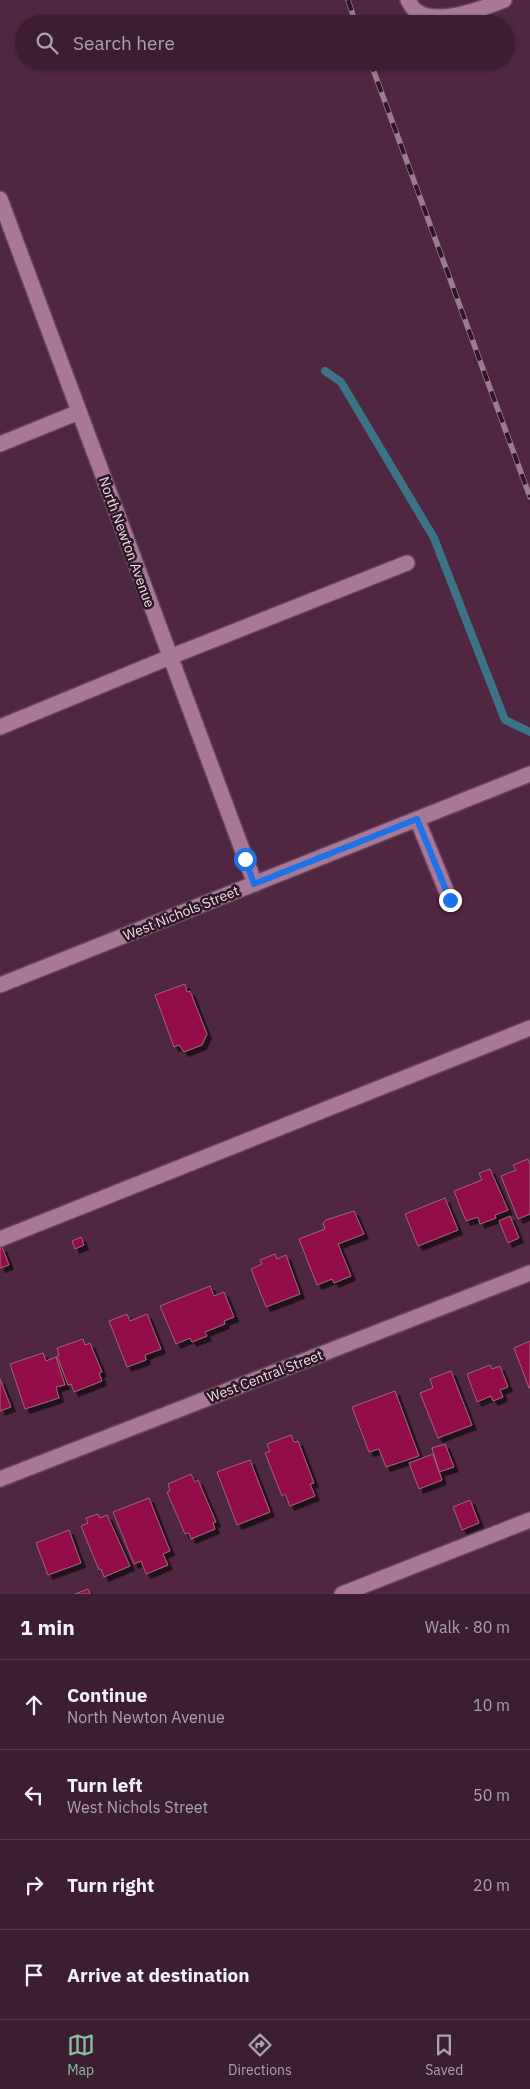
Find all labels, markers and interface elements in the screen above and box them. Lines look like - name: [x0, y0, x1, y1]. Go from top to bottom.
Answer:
- search box: [15, 15, 515, 70]
- icon: search: [33, 29, 61, 57]
- text: Search here: [73, 31, 175, 55]
- street label: North Newton Avenue: [95, 474, 159, 610]
- route start: [234, 848, 257, 871]
- street label: West Nichols Street: [120, 882, 242, 944]
- route end: [439, 889, 462, 912]
- street label: West Central Street: [205, 1346, 325, 1406]
- text: 1 min: [20, 1613, 75, 1641]
- text: Walk · 80 m: [425, 1617, 510, 1637]
- text: Continue: [67, 1683, 147, 1707]
- icon: ahead: [20, 1691, 48, 1719]
- text: 10 m: [473, 1695, 510, 1715]
- text: North Newton Avenue: [67, 1707, 225, 1727]
- text: Turn left: [67, 1773, 143, 1797]
- icon: left: [20, 1781, 48, 1809]
- text: 50 m: [473, 1785, 510, 1805]
- text: West Nichols Street: [67, 1797, 208, 1817]
- icon: right: [20, 1871, 48, 1899]
- text: Turn right: [67, 1873, 154, 1897]
- text: 20 m: [473, 1875, 510, 1895]
- icon: arrive: [20, 1961, 48, 1989]
- text: Arrive at destination: [67, 1963, 250, 1987]
- tab: Map: [67, 2031, 95, 2079]
- tab: Directions: [228, 2031, 292, 2079]
- tab: Saved: [425, 2031, 463, 2079]

